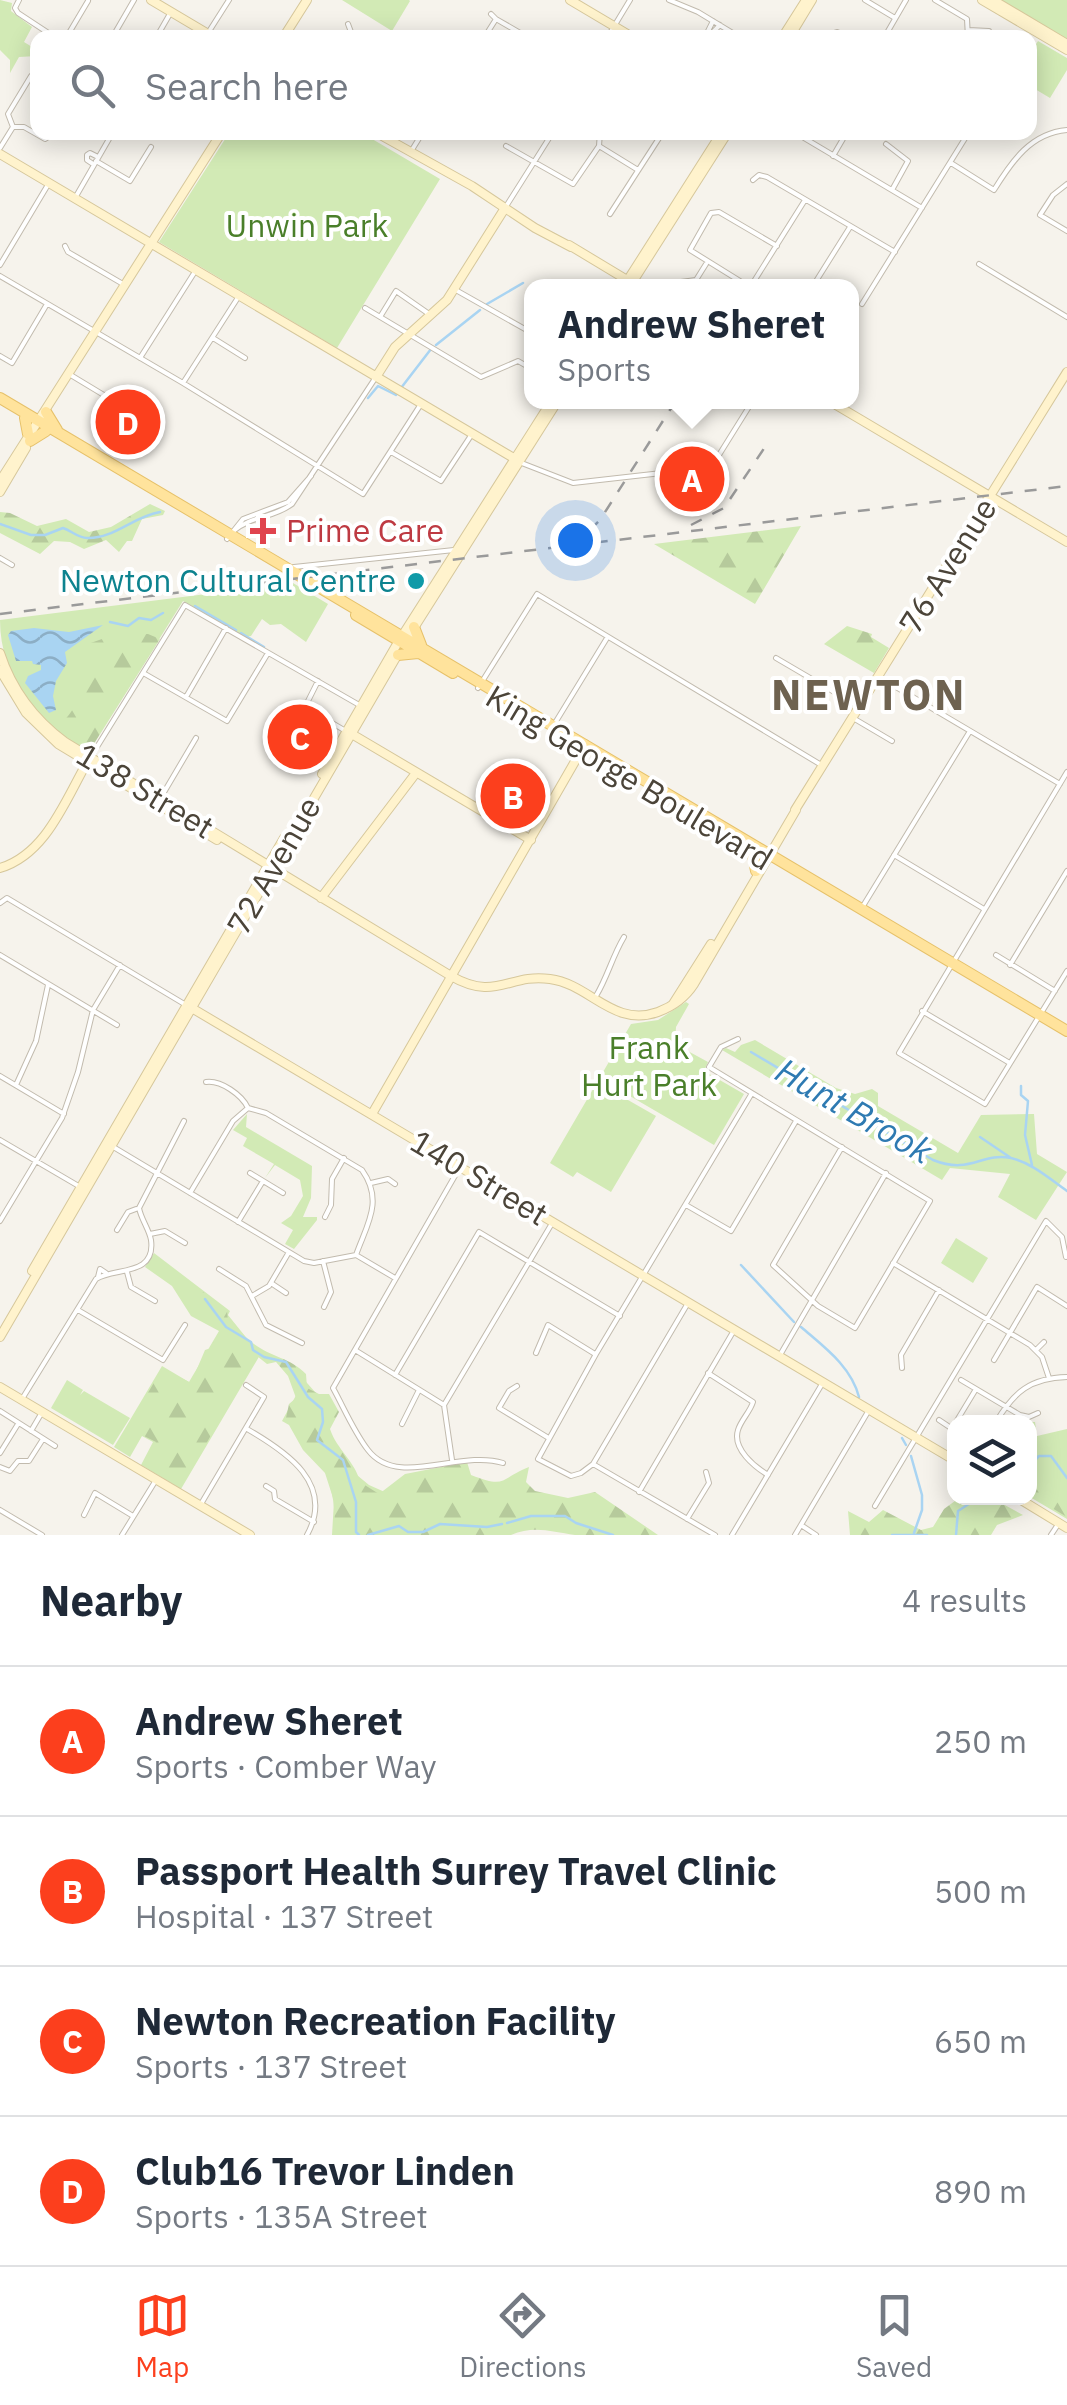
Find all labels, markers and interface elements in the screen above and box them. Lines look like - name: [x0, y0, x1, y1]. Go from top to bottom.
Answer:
- search box: [30, 30, 1037, 140]
- icon: search: [65, 58, 120, 113]
- text: Search here: [145, 61, 349, 110]
- park label: Unwin Park: [226, 204, 389, 246]
- popup: [524, 279, 859, 409]
- text: Andrew Sheret: [558, 299, 825, 348]
- text: Sports: [558, 348, 651, 390]
- pin: D: [96, 384, 160, 460]
- pin: A: [660, 442, 724, 516]
- street label: 76 Avenue: [889, 490, 1005, 641]
- place label: Prime Care: [286, 509, 444, 551]
- your location: [550, 515, 601, 566]
- marker: Prime Care: [250, 518, 276, 544]
- place label: Newton Cultural Centre: [60, 559, 396, 601]
- marker: Newton Cultural Centre: [405, 570, 427, 592]
- district label: NEWTON: [771, 667, 967, 722]
- street label: King George Boulevard: [479, 677, 779, 879]
- pin: C: [268, 700, 332, 774]
- street label: 138 Street: [69, 733, 222, 848]
- pin: B: [480, 758, 546, 834]
- street label: 72 Avenue: [217, 789, 330, 942]
- park label: Frank Hurt Park: [581, 1026, 717, 1105]
- water label: Hunt Brook: [768, 1047, 942, 1174]
- street label: 140 Street: [403, 1120, 556, 1235]
- map controls: [947, 1415, 1037, 1505]
- button: layers: [947, 1415, 1037, 1505]
- text: Nearby: [40, 1573, 182, 1628]
- text: 4 results: [902, 1579, 1027, 1621]
- text: Andrew Sheret: [135, 1696, 403, 1745]
- text: A: [62, 1720, 83, 1762]
- text: 250 m: [934, 1720, 1027, 1762]
- text: Sports · Comber Way: [135, 1745, 437, 1787]
- text: Passport Health Surrey Travel Clinic: [135, 1846, 777, 1895]
- text: B: [62, 1870, 83, 1912]
- text: 500 m: [934, 1870, 1027, 1912]
- text: Hospital · 137 Street: [135, 1895, 433, 1937]
- text: Newton Recreation Facility: [135, 1996, 616, 2045]
- text: C: [62, 2020, 83, 2062]
- text: 650 m: [934, 2020, 1027, 2062]
- text: Sports · 137 Street: [135, 2045, 407, 2087]
- text: Club16 Trevor Linden: [135, 2146, 515, 2195]
- text: D: [61, 2170, 84, 2212]
- text: 890 m: [934, 2170, 1027, 2212]
- text: Sports · 135A Street: [135, 2195, 428, 2237]
- tab: Map: [135, 2288, 190, 2385]
- tab: Directions: [459, 2288, 587, 2385]
- tab: Saved: [856, 2288, 932, 2385]

